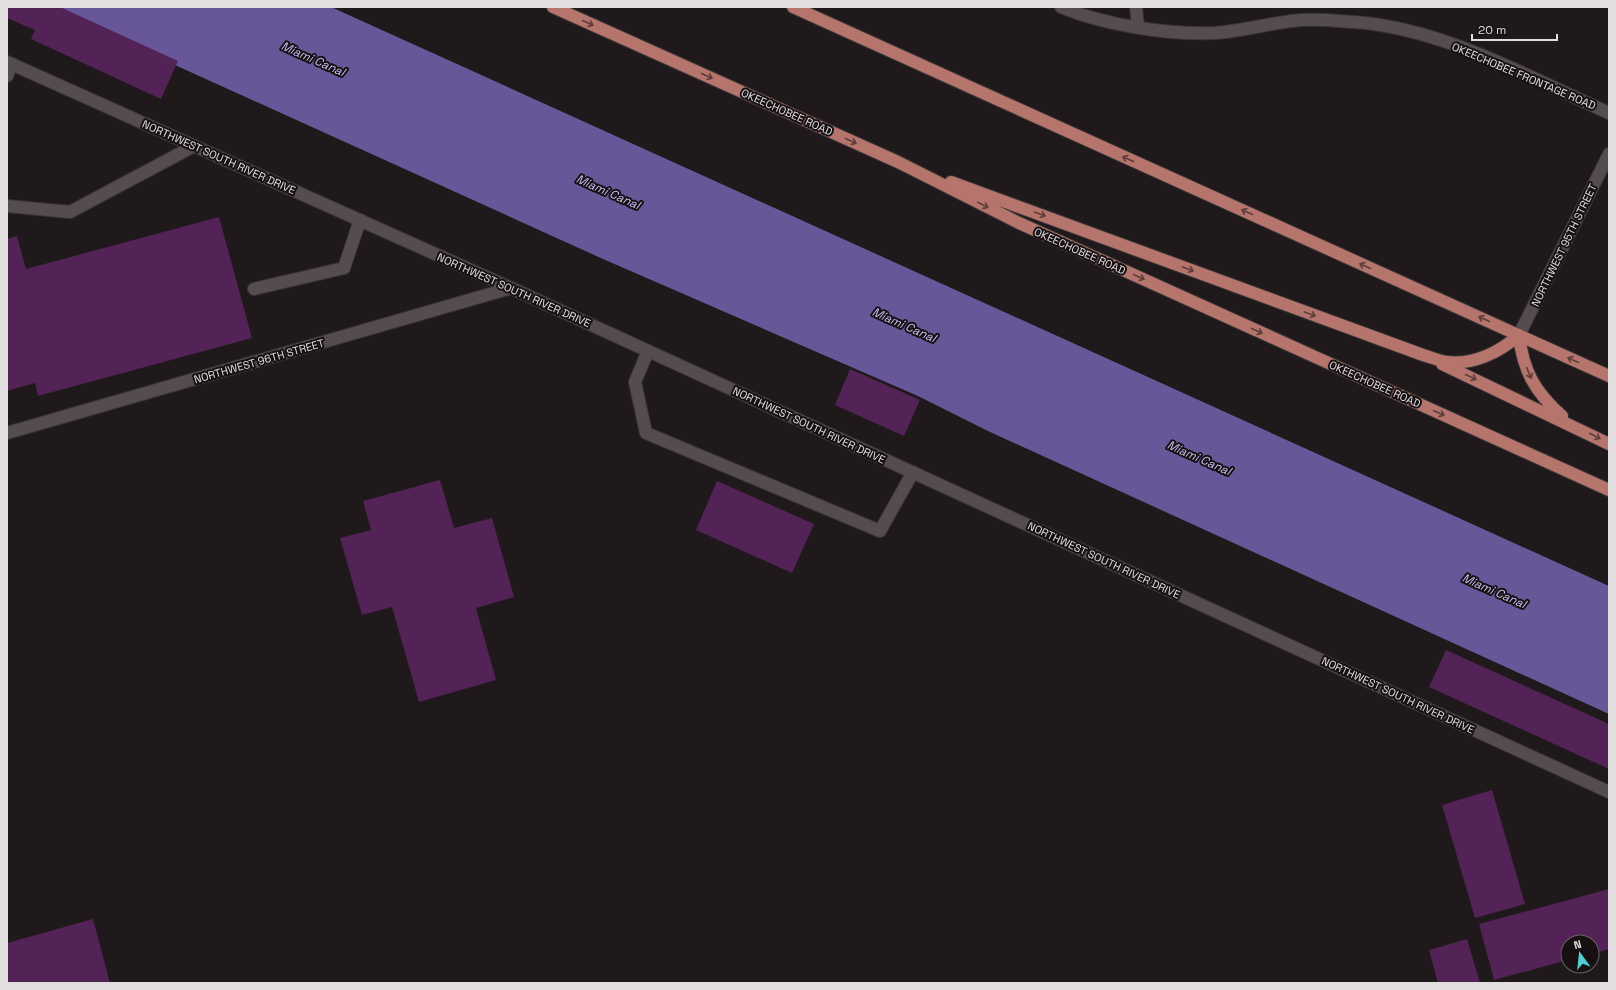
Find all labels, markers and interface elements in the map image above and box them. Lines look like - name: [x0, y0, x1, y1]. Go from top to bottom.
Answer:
- scale bar: [1472, 16, 1557, 42]
- one-way arrow: [582, 20, 594, 27]
- text: 20 m: [1478, 22, 1506, 38]
- water label: Miami Canal: [279, 38, 349, 81]
- street label: OKEECHOBEE FRONTAGE ROAD: [1450, 39, 1598, 113]
- one-way arrow: [700, 73, 712, 80]
- street label: OKEECHOBEE ROAD: [739, 86, 835, 138]
- street label: NORTHWEST SOUTH RIVER DRIVE: [140, 117, 298, 197]
- one-way arrow: [845, 138, 857, 145]
- one-way arrow: [1123, 155, 1135, 162]
- water label: Miami Canal: [574, 171, 644, 214]
- street label: NORTHWEST 95TH STREET: [1528, 181, 1600, 309]
- one-way arrow: [976, 202, 988, 209]
- one-way arrow: [1241, 208, 1253, 215]
- one-way arrow: [1033, 211, 1045, 219]
- street label: OKEECHOBEE ROAD: [1032, 225, 1128, 277]
- street label: NORTHWEST SOUTH RIVER DRIVE: [435, 250, 593, 330]
- one-way arrow: [1360, 262, 1372, 269]
- one-way arrow: [1181, 265, 1193, 273]
- one-way arrow: [1132, 274, 1144, 282]
- water label: Miami Canal: [870, 304, 940, 347]
- one-way arrow: [1304, 310, 1316, 318]
- one-way arrow: [1478, 315, 1490, 322]
- one-way arrow: [1251, 328, 1263, 335]
- street label: NORTHWEST 96TH STREET: [192, 336, 326, 386]
- one-way arrow: [1568, 356, 1580, 363]
- street label: OKEECHOBEE ROAD: [1327, 358, 1423, 410]
- one-way arrow: [1525, 366, 1533, 378]
- one-way arrow: [1464, 374, 1476, 381]
- street label: NORTHWEST SOUTH RIVER DRIVE: [731, 383, 887, 467]
- one-way arrow: [1433, 410, 1445, 417]
- one-way arrow: [1588, 433, 1600, 440]
- water label: Miami Canal: [1165, 437, 1235, 480]
- street label: NORTHWEST SOUTH RIVER DRIVE: [1026, 518, 1182, 602]
- water label: Miami Canal: [1460, 570, 1530, 613]
- street label: NORTHWEST SOUTH RIVER DRIVE: [1320, 653, 1476, 737]
- north arrow: [1560, 934, 1600, 974]
- text: N: [1572, 937, 1583, 952]

